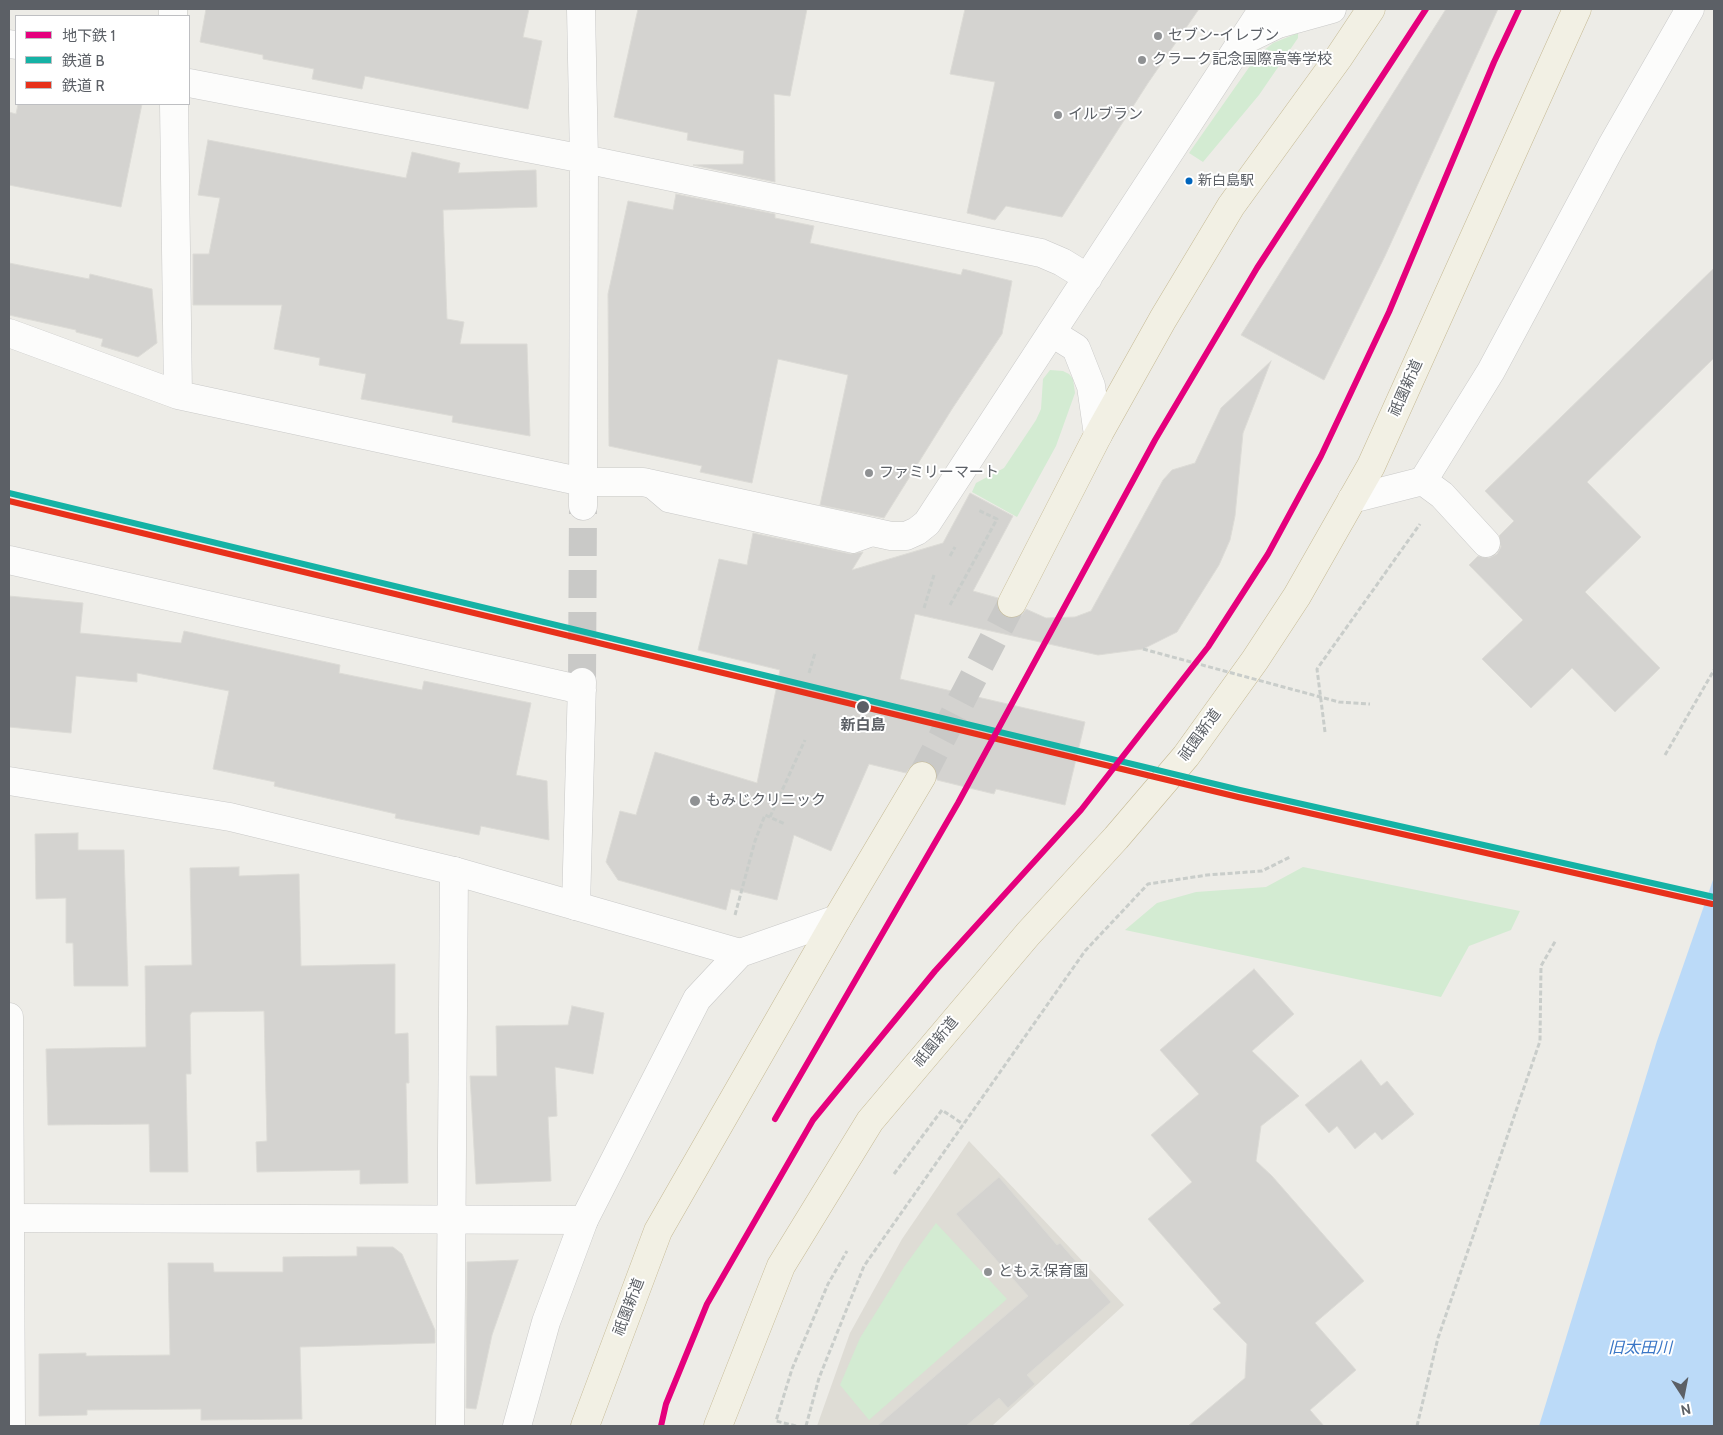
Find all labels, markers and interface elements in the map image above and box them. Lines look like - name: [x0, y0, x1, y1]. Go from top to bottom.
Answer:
- legend: [15, 15, 190, 105]
- text: 地下鉄 1: [62, 27, 115, 45]
- place label: セブン-イレブン: [1168, 27, 1279, 45]
- marker: セブン-イレブン: [1152, 30, 1164, 42]
- place label: クラーク記念国際高等学校: [1152, 51, 1332, 69]
- text: 鉄道 B: [62, 52, 104, 70]
- marker: クラーク記念国際高等学校: [1136, 54, 1148, 66]
- text: 鉄道 R: [62, 77, 104, 95]
- place label: イルブラン: [1068, 106, 1143, 124]
- marker: イルブラン: [1052, 109, 1064, 121]
- place label: 新白島駅: [1198, 173, 1254, 189]
- marker: 新白島駅: [1184, 176, 1194, 186]
- street label: 祇園新道: [1386, 357, 1426, 419]
- place label: ファミリーマート: [879, 464, 999, 482]
- marker: ファミリーマート: [863, 467, 875, 479]
- marker: 新白島: [855, 699, 871, 715]
- street label: 祇園新道: [1175, 705, 1225, 765]
- place label: 新白島: [841, 717, 885, 735]
- place label: もみじクリニック: [706, 792, 826, 810]
- marker: もみじクリニック: [688, 794, 702, 808]
- street label: 祇園新道: [910, 1013, 962, 1071]
- place label: ともえ保育園: [998, 1263, 1088, 1281]
- marker: ともえ保育園: [982, 1266, 994, 1278]
- street label: 祇園新道: [610, 1276, 648, 1338]
- water label: 旧太田川: [1608, 1338, 1672, 1358]
- north arrow: [1658, 1370, 1708, 1420]
- text: N: [1679, 1400, 1692, 1420]

